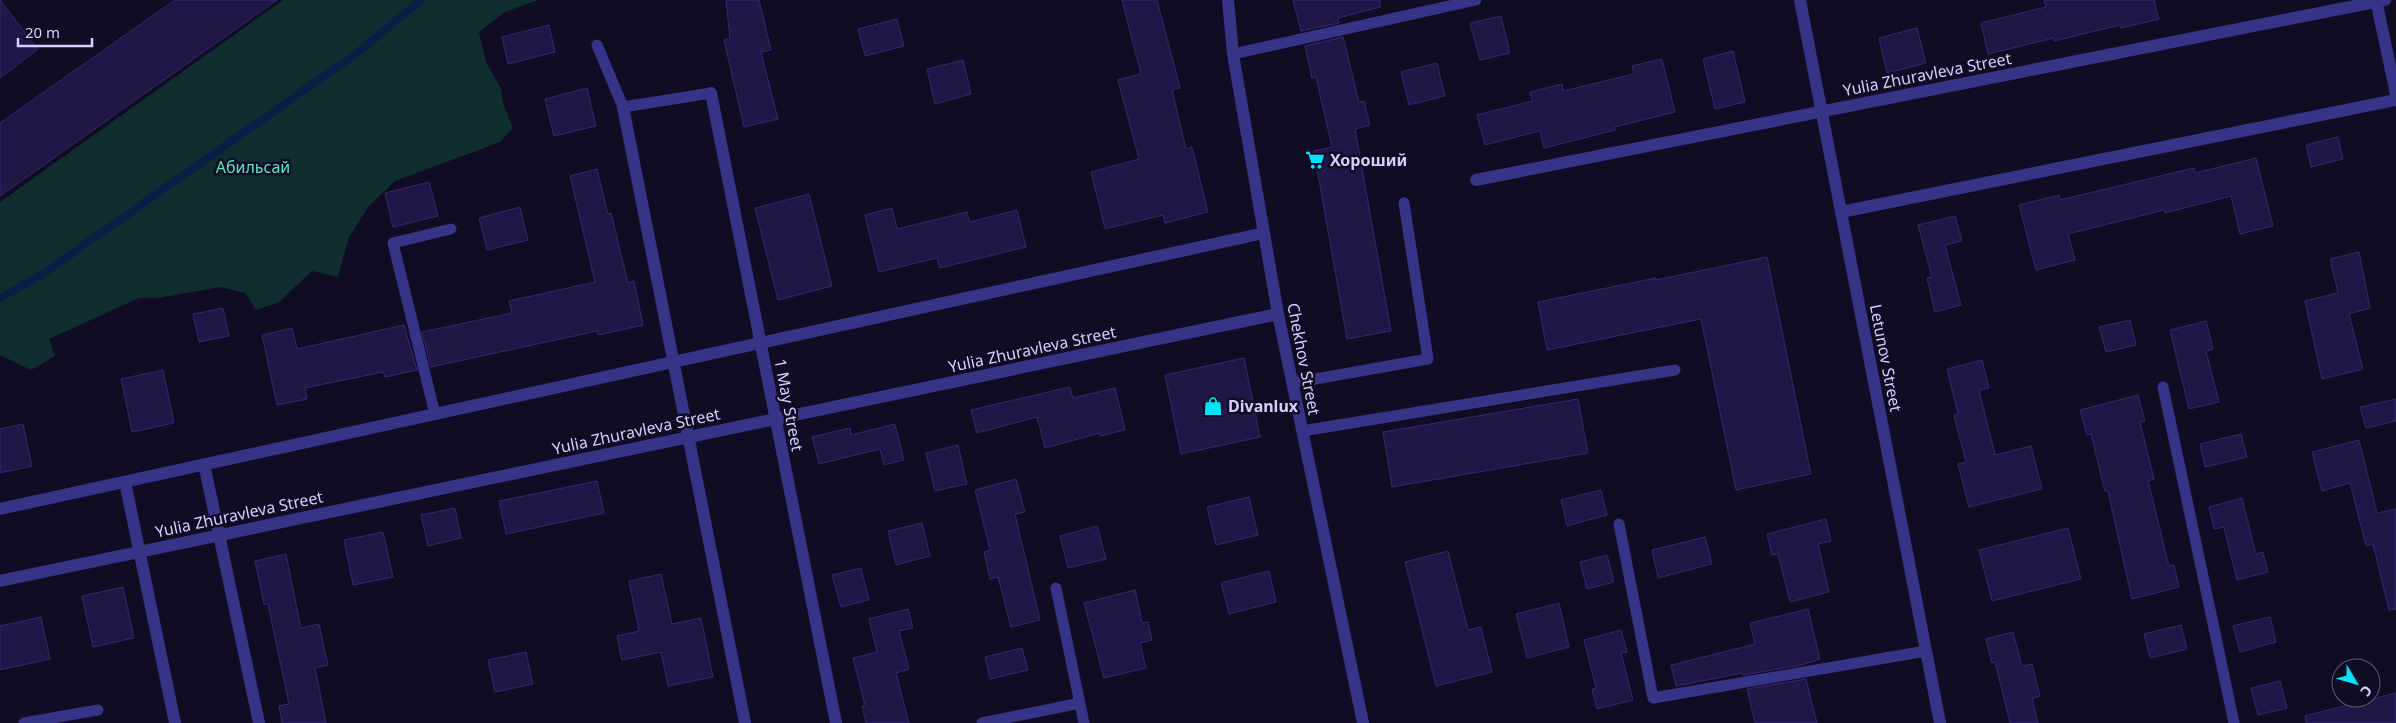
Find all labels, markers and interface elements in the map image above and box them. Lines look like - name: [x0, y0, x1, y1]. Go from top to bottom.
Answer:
- scale bar: [18, 15, 91, 47]
- text: 20 m: [25, 22, 60, 42]
- street label: Yulia Zhuravleva Street: [1841, 47, 2013, 101]
- supermarket icon: Хороший: [1304, 149, 1326, 171]
- place label: Хороший: [1330, 149, 1407, 171]
- park label: Абильсай: [216, 156, 290, 178]
- street label: Chekhov Street: [1282, 301, 1326, 417]
- street label: Letunov Street: [1865, 302, 1907, 414]
- street label: Yulia Zhuravleva Street: [946, 320, 1118, 378]
- street label: 1 May Street: [769, 357, 809, 453]
- shop icon: Divanlux: [1202, 395, 1224, 417]
- place label: Divanlux: [1228, 395, 1299, 417]
- street label: Yulia Zhuravleva Street: [550, 402, 722, 460]
- street label: Yulia Zhuravleva Street: [153, 485, 325, 543]
- north arrow: [2331, 658, 2381, 708]
- text: С: [2356, 682, 2377, 701]

